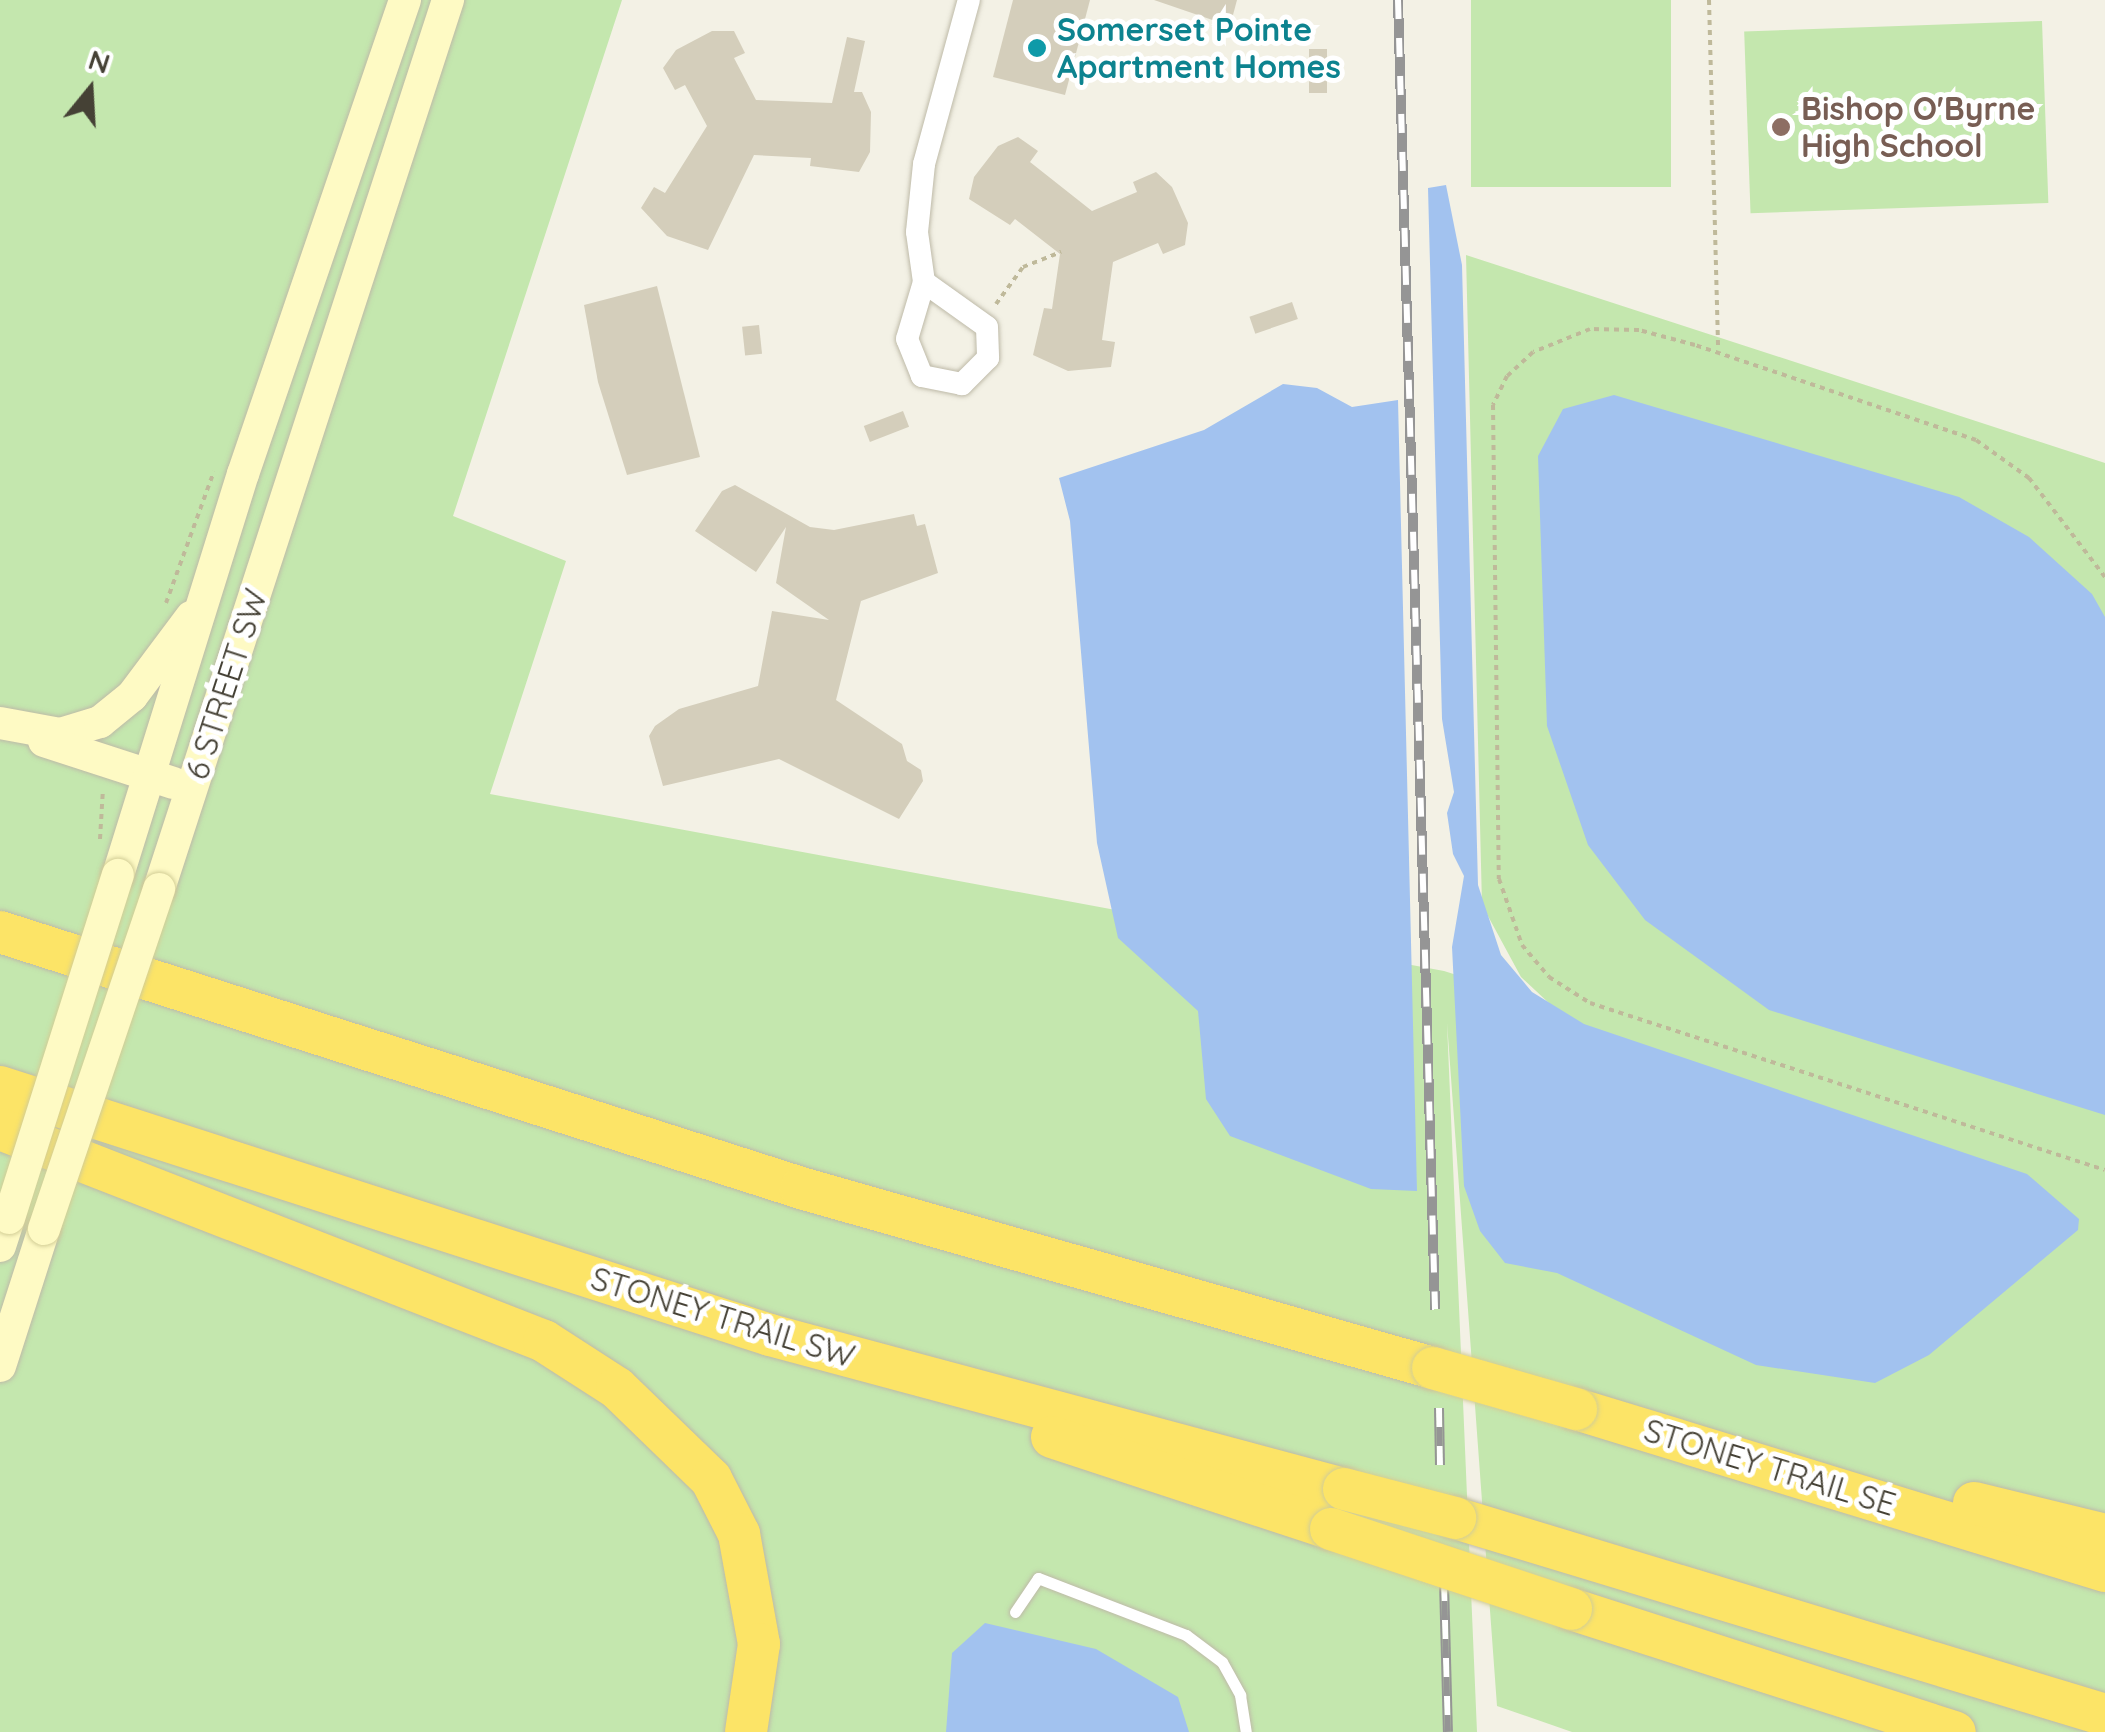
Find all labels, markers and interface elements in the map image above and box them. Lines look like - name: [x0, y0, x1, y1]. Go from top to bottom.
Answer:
- place label: Somerset Pointe Apartment Homes: [1057, 11, 1341, 86]
- marker: Somerset Pointe Apartment Homes: [1026, 37, 1048, 59]
- north arrow: [40, 40, 140, 140]
- text: N: [84, 41, 115, 81]
- place label: Bishop O'Byrne High School: [1801, 90, 2035, 165]
- marker: Bishop O'Byrne High School: [1770, 116, 1792, 138]
- street label: 6 STREET SW: [177, 584, 275, 784]
- street label: STONEY TRAIL SW: [587, 1259, 859, 1375]
- street label: STONEY TRAIL SE: [1640, 1411, 1900, 1523]

